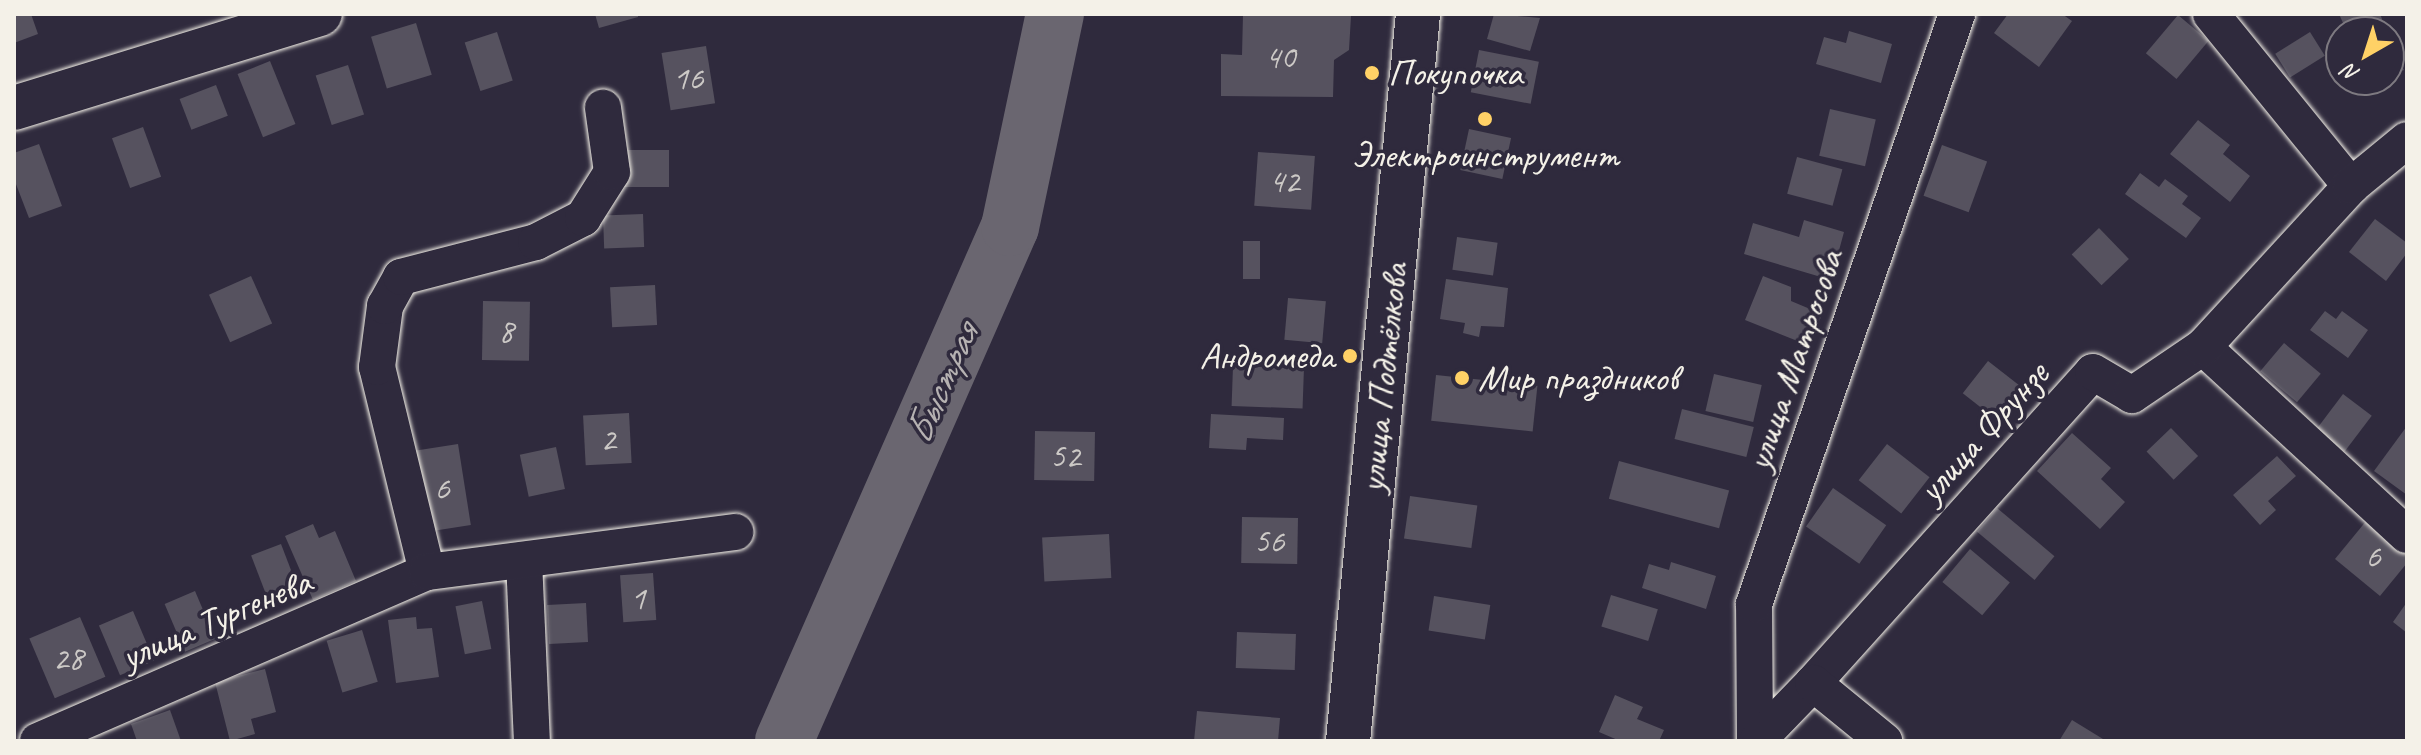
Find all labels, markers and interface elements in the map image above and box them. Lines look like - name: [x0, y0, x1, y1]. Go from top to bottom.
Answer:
- north arrow: [2325, 16, 2405, 96]
- house number: 40: [1265, 37, 1295, 77]
- place label: Покупочка: [1388, 50, 1522, 96]
- house number: 16: [673, 58, 703, 98]
- text: N: [2337, 58, 2365, 88]
- marker: Покупочка: [1363, 64, 1381, 82]
- marker: Электроинструмент: [1476, 110, 1494, 128]
- place label: Электроинструмент: [1351, 132, 1619, 178]
- house number: 42: [1269, 161, 1299, 201]
- street label: улица Матросова: [1735, 244, 1853, 476]
- street label: улица Подтёлкова: [1348, 259, 1418, 497]
- house number: 8: [498, 311, 514, 351]
- water label: Быстрая: [894, 317, 988, 451]
- place label: Андромеда: [1200, 333, 1334, 379]
- marker: Андромеда: [1341, 347, 1359, 365]
- street label: улица Фрунзе: [1909, 353, 2057, 511]
- place label: Мир праздников: [1478, 355, 1683, 401]
- marker: Мир праздников: [1453, 369, 1471, 387]
- house number: 2: [600, 419, 616, 459]
- house number: 52: [1050, 436, 1080, 476]
- house number: 6: [434, 468, 450, 508]
- house number: 56: [1254, 521, 1284, 561]
- house number: 6: [2365, 536, 2381, 576]
- street label: улица Тургенева: [114, 558, 318, 680]
- house number: 1: [630, 578, 646, 618]
- house number: 28: [53, 638, 83, 678]

